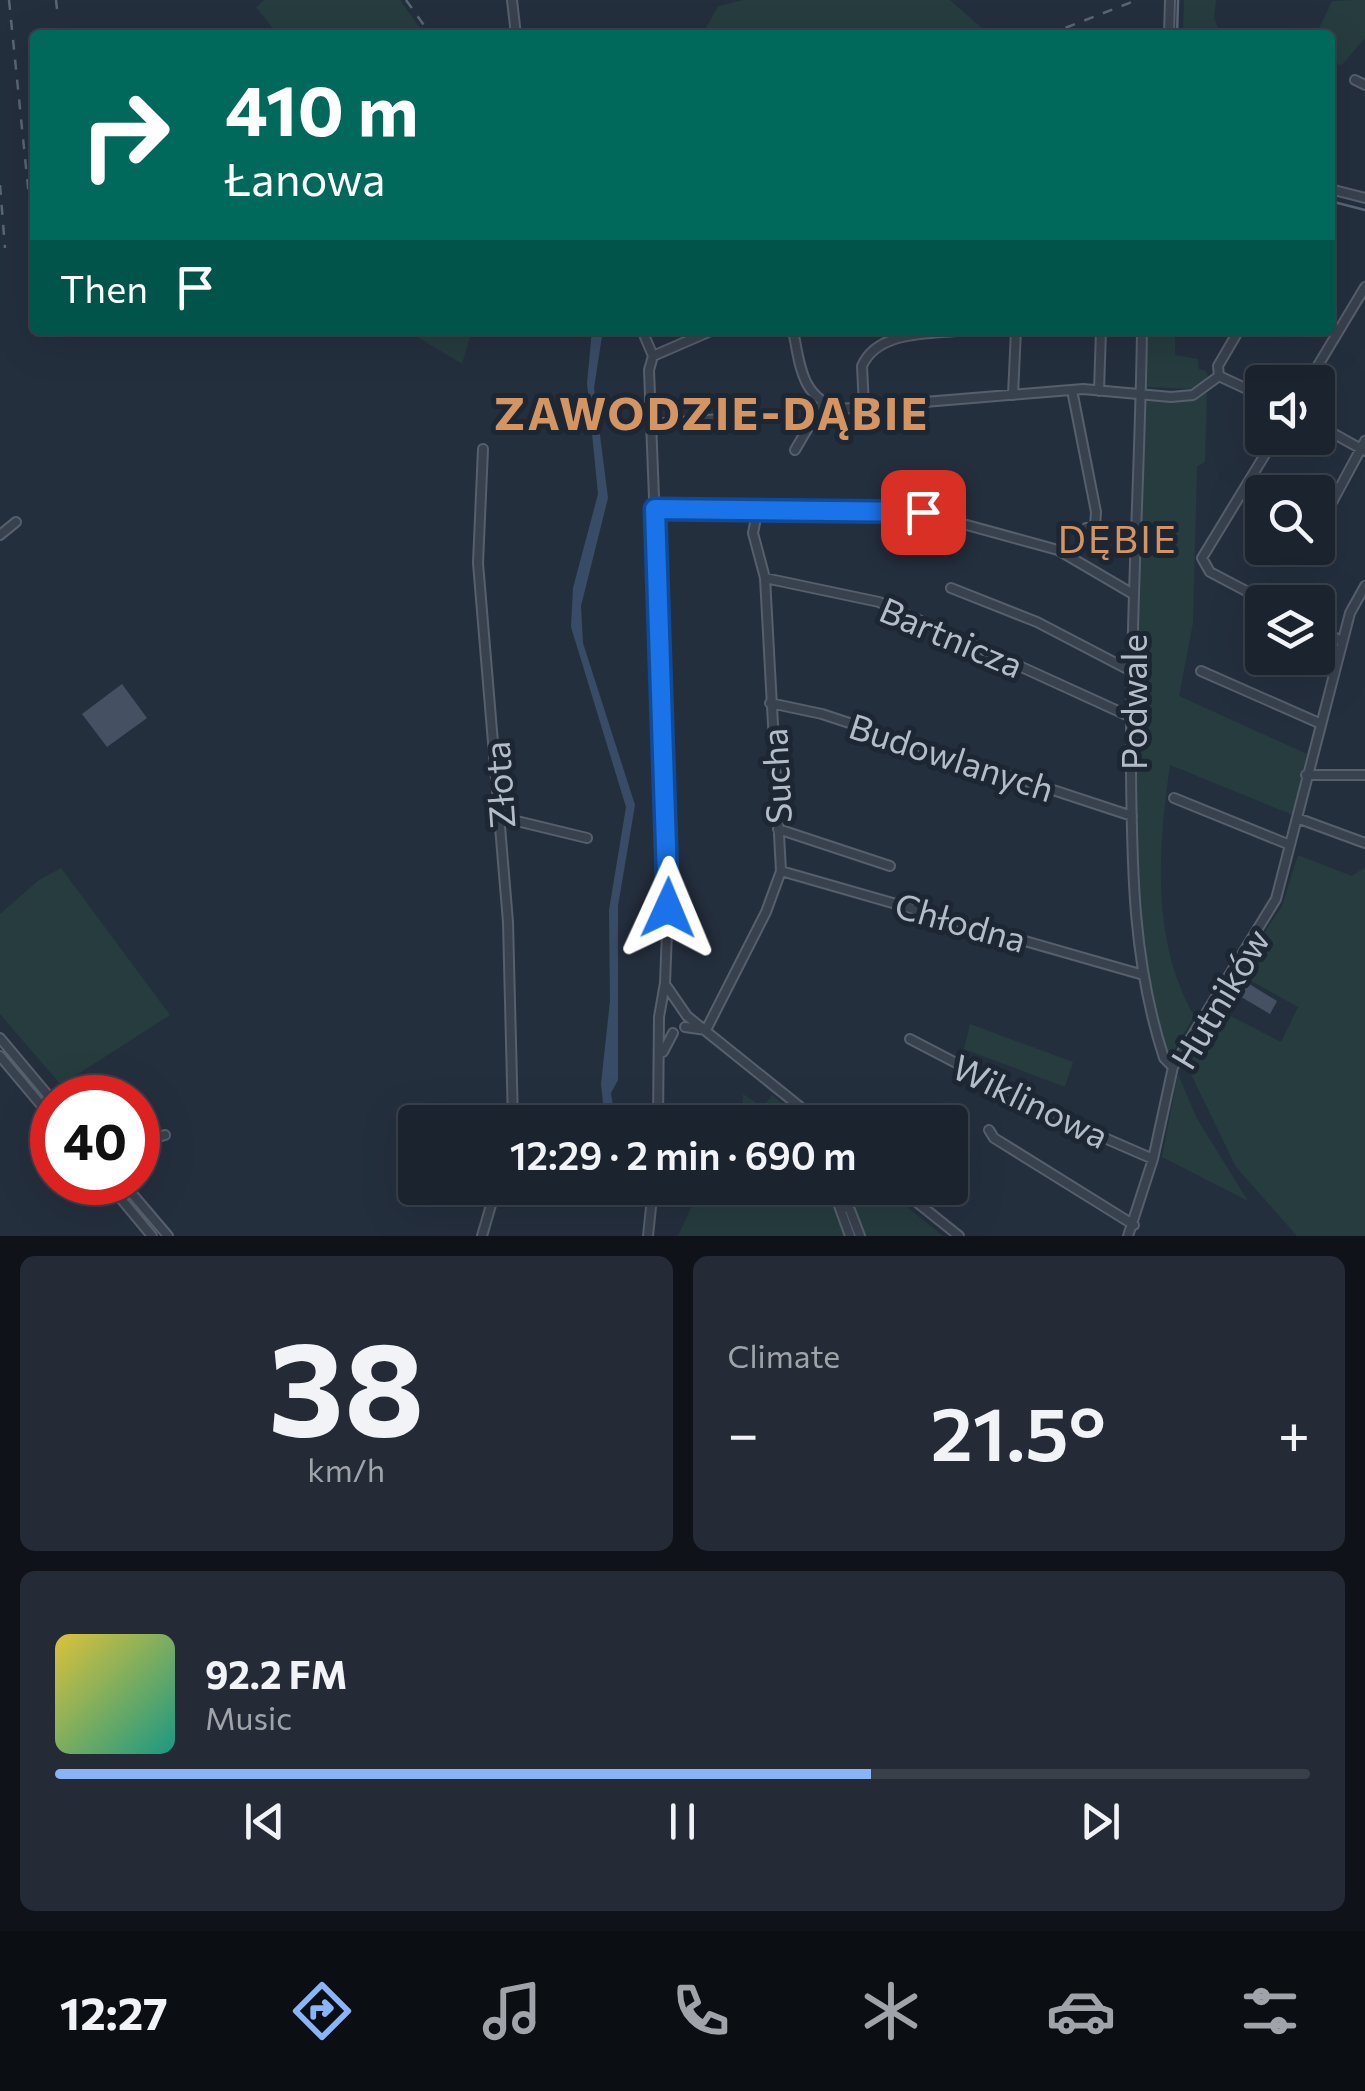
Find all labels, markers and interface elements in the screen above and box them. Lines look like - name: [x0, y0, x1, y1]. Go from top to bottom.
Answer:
- text: 410 m: [225, 65, 418, 150]
- icon: right: [60, 70, 190, 200]
- text: Łanowa: [225, 150, 386, 205]
- icon: arrive: [168, 260, 223, 315]
- text: Then: [60, 264, 148, 311]
- map controls: [1245, 365, 1335, 675]
- button: sound: [1245, 365, 1335, 455]
- district label: ZAWODZIE-DĄBIE: [494, 384, 930, 440]
- pin: [881, 470, 966, 555]
- button: search: [1245, 475, 1335, 565]
- icon: arrive: [896, 485, 951, 540]
- district label: DĘBIE: [1058, 514, 1178, 561]
- button: layers: [1245, 585, 1335, 675]
- street label: Bartnicza: [874, 587, 1030, 685]
- street label: Podwale: [1111, 634, 1154, 770]
- street label: Budowlanych: [844, 703, 1060, 809]
- street label: Sucha: [751, 727, 799, 825]
- street label: Złota: [474, 740, 522, 830]
- position arrow: [616, 856, 720, 960]
- street label: Chłodna: [891, 882, 1031, 960]
- street label: Hutników: [1160, 920, 1278, 1076]
- street label: Wiklinowa: [946, 1044, 1116, 1156]
- speed limit sign: 40: [30, 1075, 160, 1205]
- text: 12:29 · 2 min · 690 m: [510, 1131, 856, 1178]
- text: 38: [268, 1304, 424, 1463]
- text: Climate: [728, 1335, 840, 1375]
- text: 21.5°: [931, 1385, 1106, 1476]
- text: −: [728, 1398, 759, 1465]
- text: +: [1278, 1398, 1310, 1465]
- text: km/h: [307, 1449, 385, 1489]
- text: 92.2 FM: [205, 1650, 347, 1697]
- text: Music: [205, 1697, 292, 1737]
- icon: previous: [237, 1794, 292, 1849]
- icon: pause: [655, 1794, 710, 1849]
- icon: next: [1073, 1794, 1128, 1849]
- icon: directions: [287, 1976, 357, 2046]
- icon: music: [477, 1976, 547, 2046]
- icon: phone: [666, 1976, 736, 2046]
- icon: climate: [856, 1976, 926, 2046]
- icon: car: [1046, 1976, 1116, 2046]
- icon: filters: [1235, 1976, 1305, 2046]
- text: 12:27: [60, 1984, 168, 2039]

